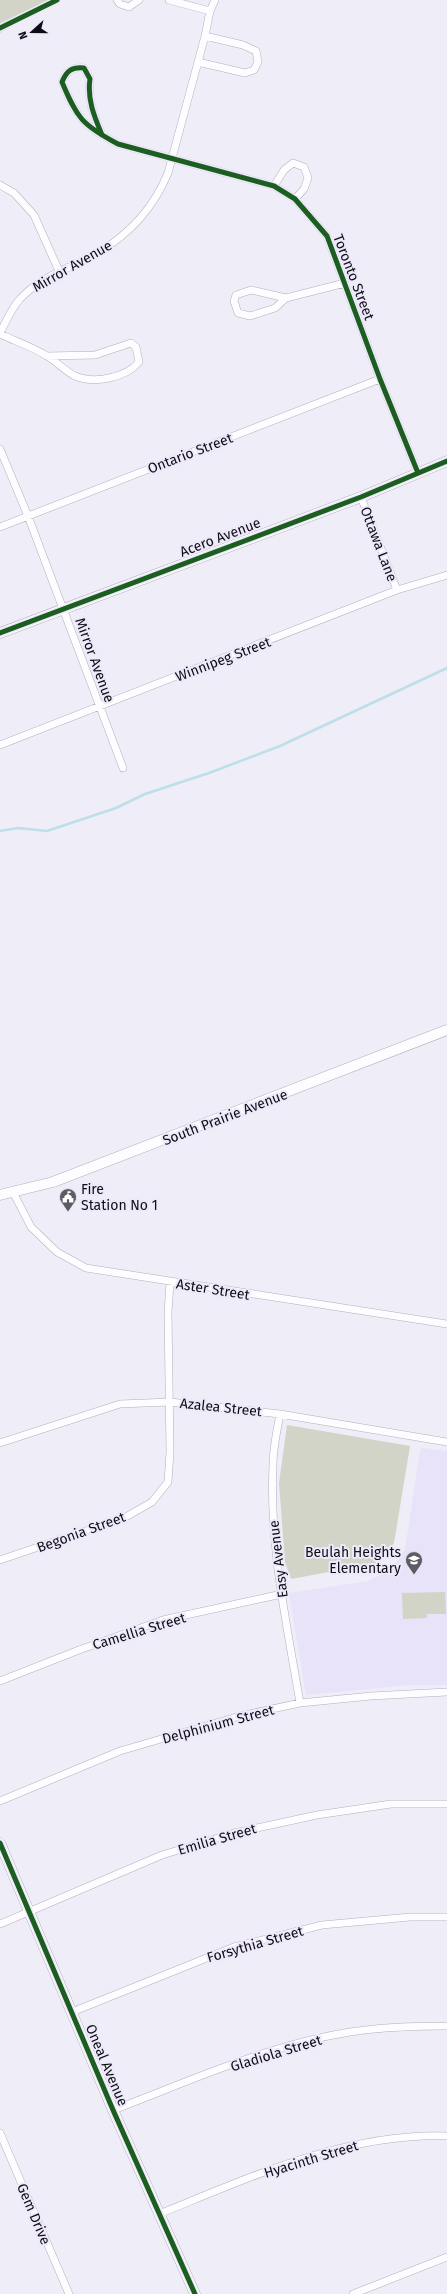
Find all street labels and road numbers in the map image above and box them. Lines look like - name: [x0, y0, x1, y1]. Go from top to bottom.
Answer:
- street label: Toronto Street: [329, 232, 378, 323]
- street label: Mirror Avenue: [29, 237, 115, 296]
- street label: Ontario Street: [145, 429, 236, 477]
- street label: Ottawa Lane: [356, 504, 401, 584]
- street label: Acero Avenue: [177, 514, 263, 561]
- street label: Mirror Avenue: [71, 615, 118, 705]
- street label: Winnipeg Street: [173, 633, 274, 685]
- street label: South Prairie Avenue: [160, 1086, 290, 1149]
- street label: Aster Street: [175, 1275, 252, 1304]
- street label: Azalea Street: [179, 1395, 264, 1420]
- street label: Begonia Street: [35, 1508, 129, 1556]
- street label: Easy Avenue: [265, 1519, 292, 1599]
- street label: Camellia Street: [91, 1609, 189, 1654]
- street label: Delphinium Street: [160, 1701, 277, 1748]
- street label: Emilia Street: [176, 1820, 259, 1859]
- street label: Forsythia Street: [205, 1922, 306, 1966]
- street label: Oneal Avenue: [82, 2022, 131, 2109]
- street label: Gladiola Street: [229, 2031, 325, 2075]
- street label: Hyacinth Street: [262, 2137, 361, 2182]
- street label: Gem Drive: [13, 2181, 54, 2247]

